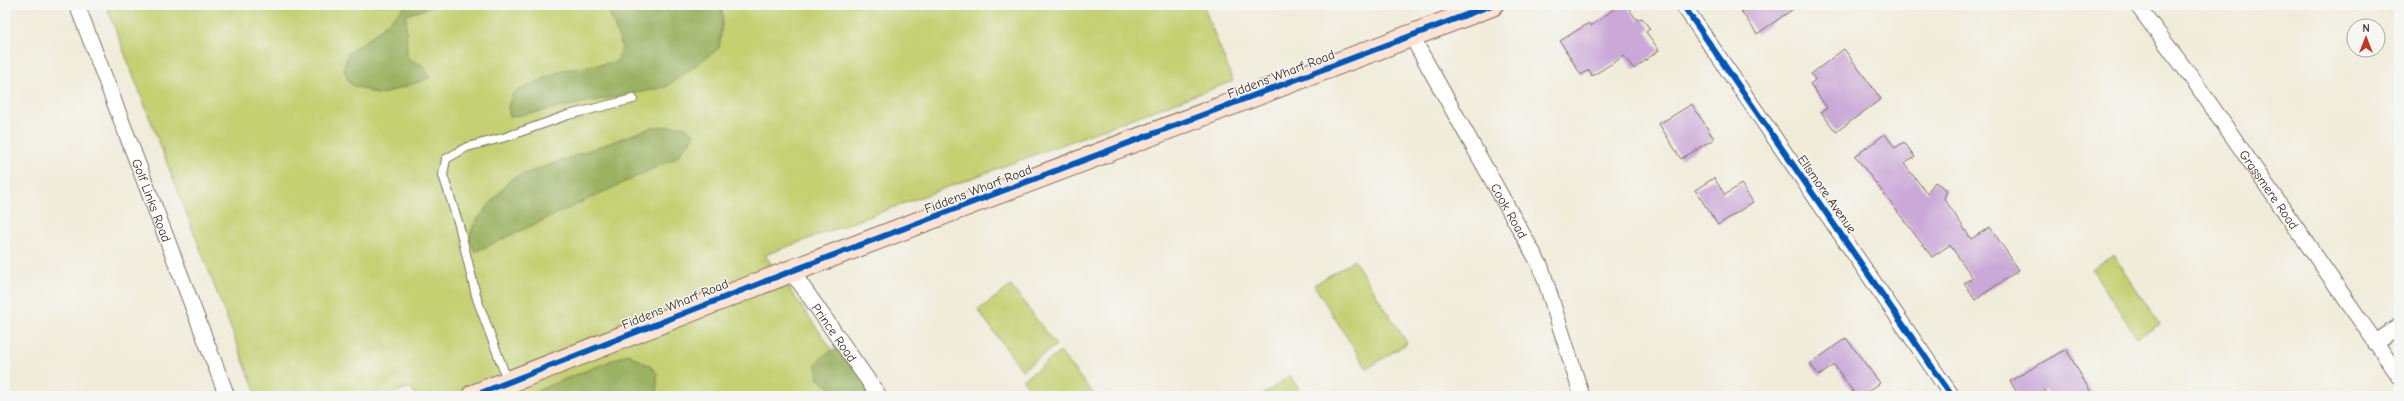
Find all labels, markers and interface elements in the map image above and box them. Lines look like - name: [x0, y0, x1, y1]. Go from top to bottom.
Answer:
- north arrow: [2346, 18, 2386, 58]
- text: N: [2362, 22, 2370, 35]
- street label: Fiddens Wharf Road: [1225, 47, 1337, 101]
- street label: Grassmere Road: [2237, 147, 2302, 232]
- street label: Ellsmore Avenue: [1794, 152, 1860, 236]
- street label: Golf Links Road: [129, 156, 175, 244]
- street label: Fiddens Wharf Road: [922, 162, 1034, 216]
- street label: Cook Road: [1488, 181, 1531, 241]
- street label: Fiddens Wharf Road: [619, 276, 731, 332]
- street label: Prince Road: [809, 300, 860, 365]

